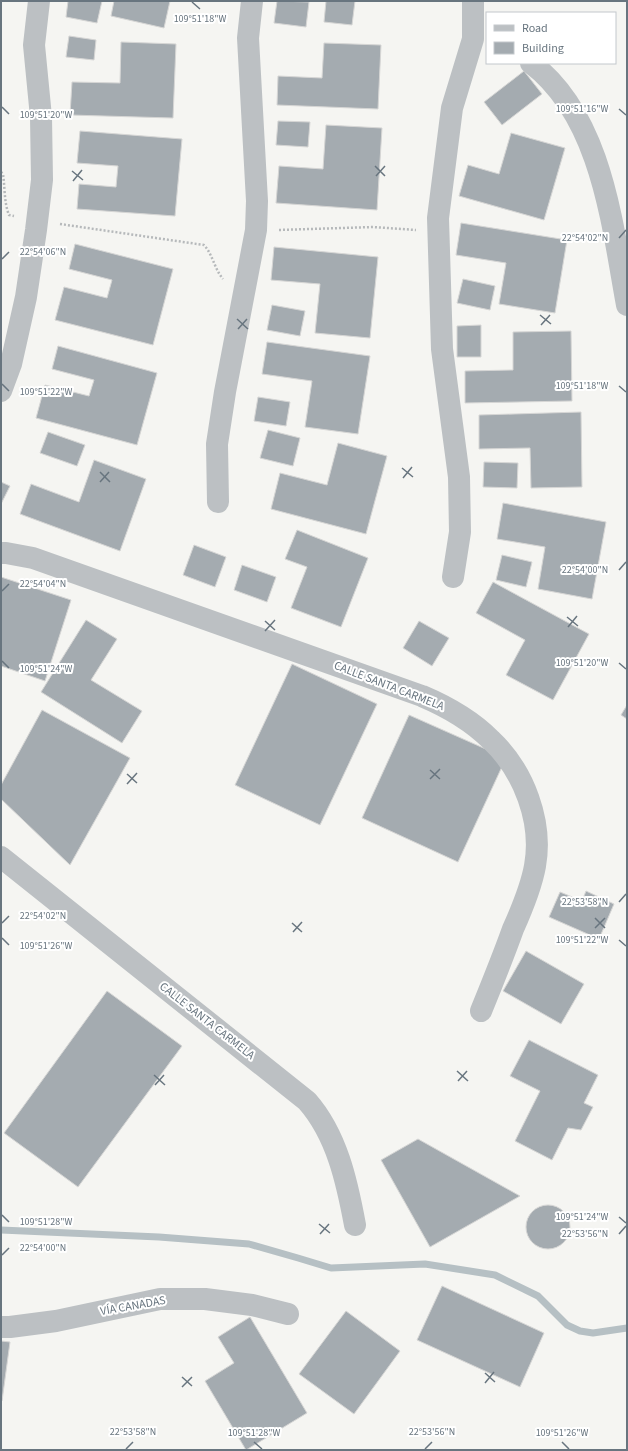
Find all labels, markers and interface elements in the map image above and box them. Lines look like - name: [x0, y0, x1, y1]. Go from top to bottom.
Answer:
- text: 109°51'18"W: [174, 12, 226, 26]
- legend: [486, 12, 616, 64]
- text: Road: [522, 20, 548, 37]
- text: Building: [522, 40, 564, 57]
- text: 109°51'16"W: [556, 102, 608, 116]
- text: 109°51'20"W: [20, 108, 72, 122]
- text: 22°54'02"N: [562, 231, 608, 245]
- text: 22°54'06"N: [20, 245, 66, 259]
- text: 109°51'18"W: [556, 379, 608, 393]
- text: 109°51'22"W: [20, 385, 72, 399]
- text: 22°54'00"N: [562, 563, 608, 577]
- text: 22°54'04"N: [20, 577, 66, 591]
- text: 109°51'20"W: [556, 656, 608, 670]
- street label: CALLE SANTA CARMELA: [331, 657, 447, 715]
- text: 109°51'24"W: [20, 662, 72, 676]
- text: 22°53'58"N: [562, 895, 608, 909]
- text: 22°54'02"N: [20, 909, 66, 923]
- text: 109°51'22"W: [556, 933, 608, 947]
- text: 109°51'26"W: [20, 939, 72, 953]
- street label: CALLE SANTA CARMELA: [156, 978, 259, 1064]
- text: 109°51'24"W: [556, 1210, 608, 1224]
- text: 109°51'28"W: [20, 1215, 72, 1229]
- text: 22°53'56"N: [562, 1227, 608, 1241]
- text: 22°54'00"N: [20, 1241, 66, 1255]
- street label: VÍA CANADAS: [99, 1292, 167, 1320]
- text: 22°53'58"N: [110, 1425, 156, 1439]
- text: 22°53'56"N: [409, 1425, 455, 1439]
- text: 109°51'28"W: [228, 1426, 280, 1440]
- text: 109°51'26"W: [536, 1426, 588, 1440]

